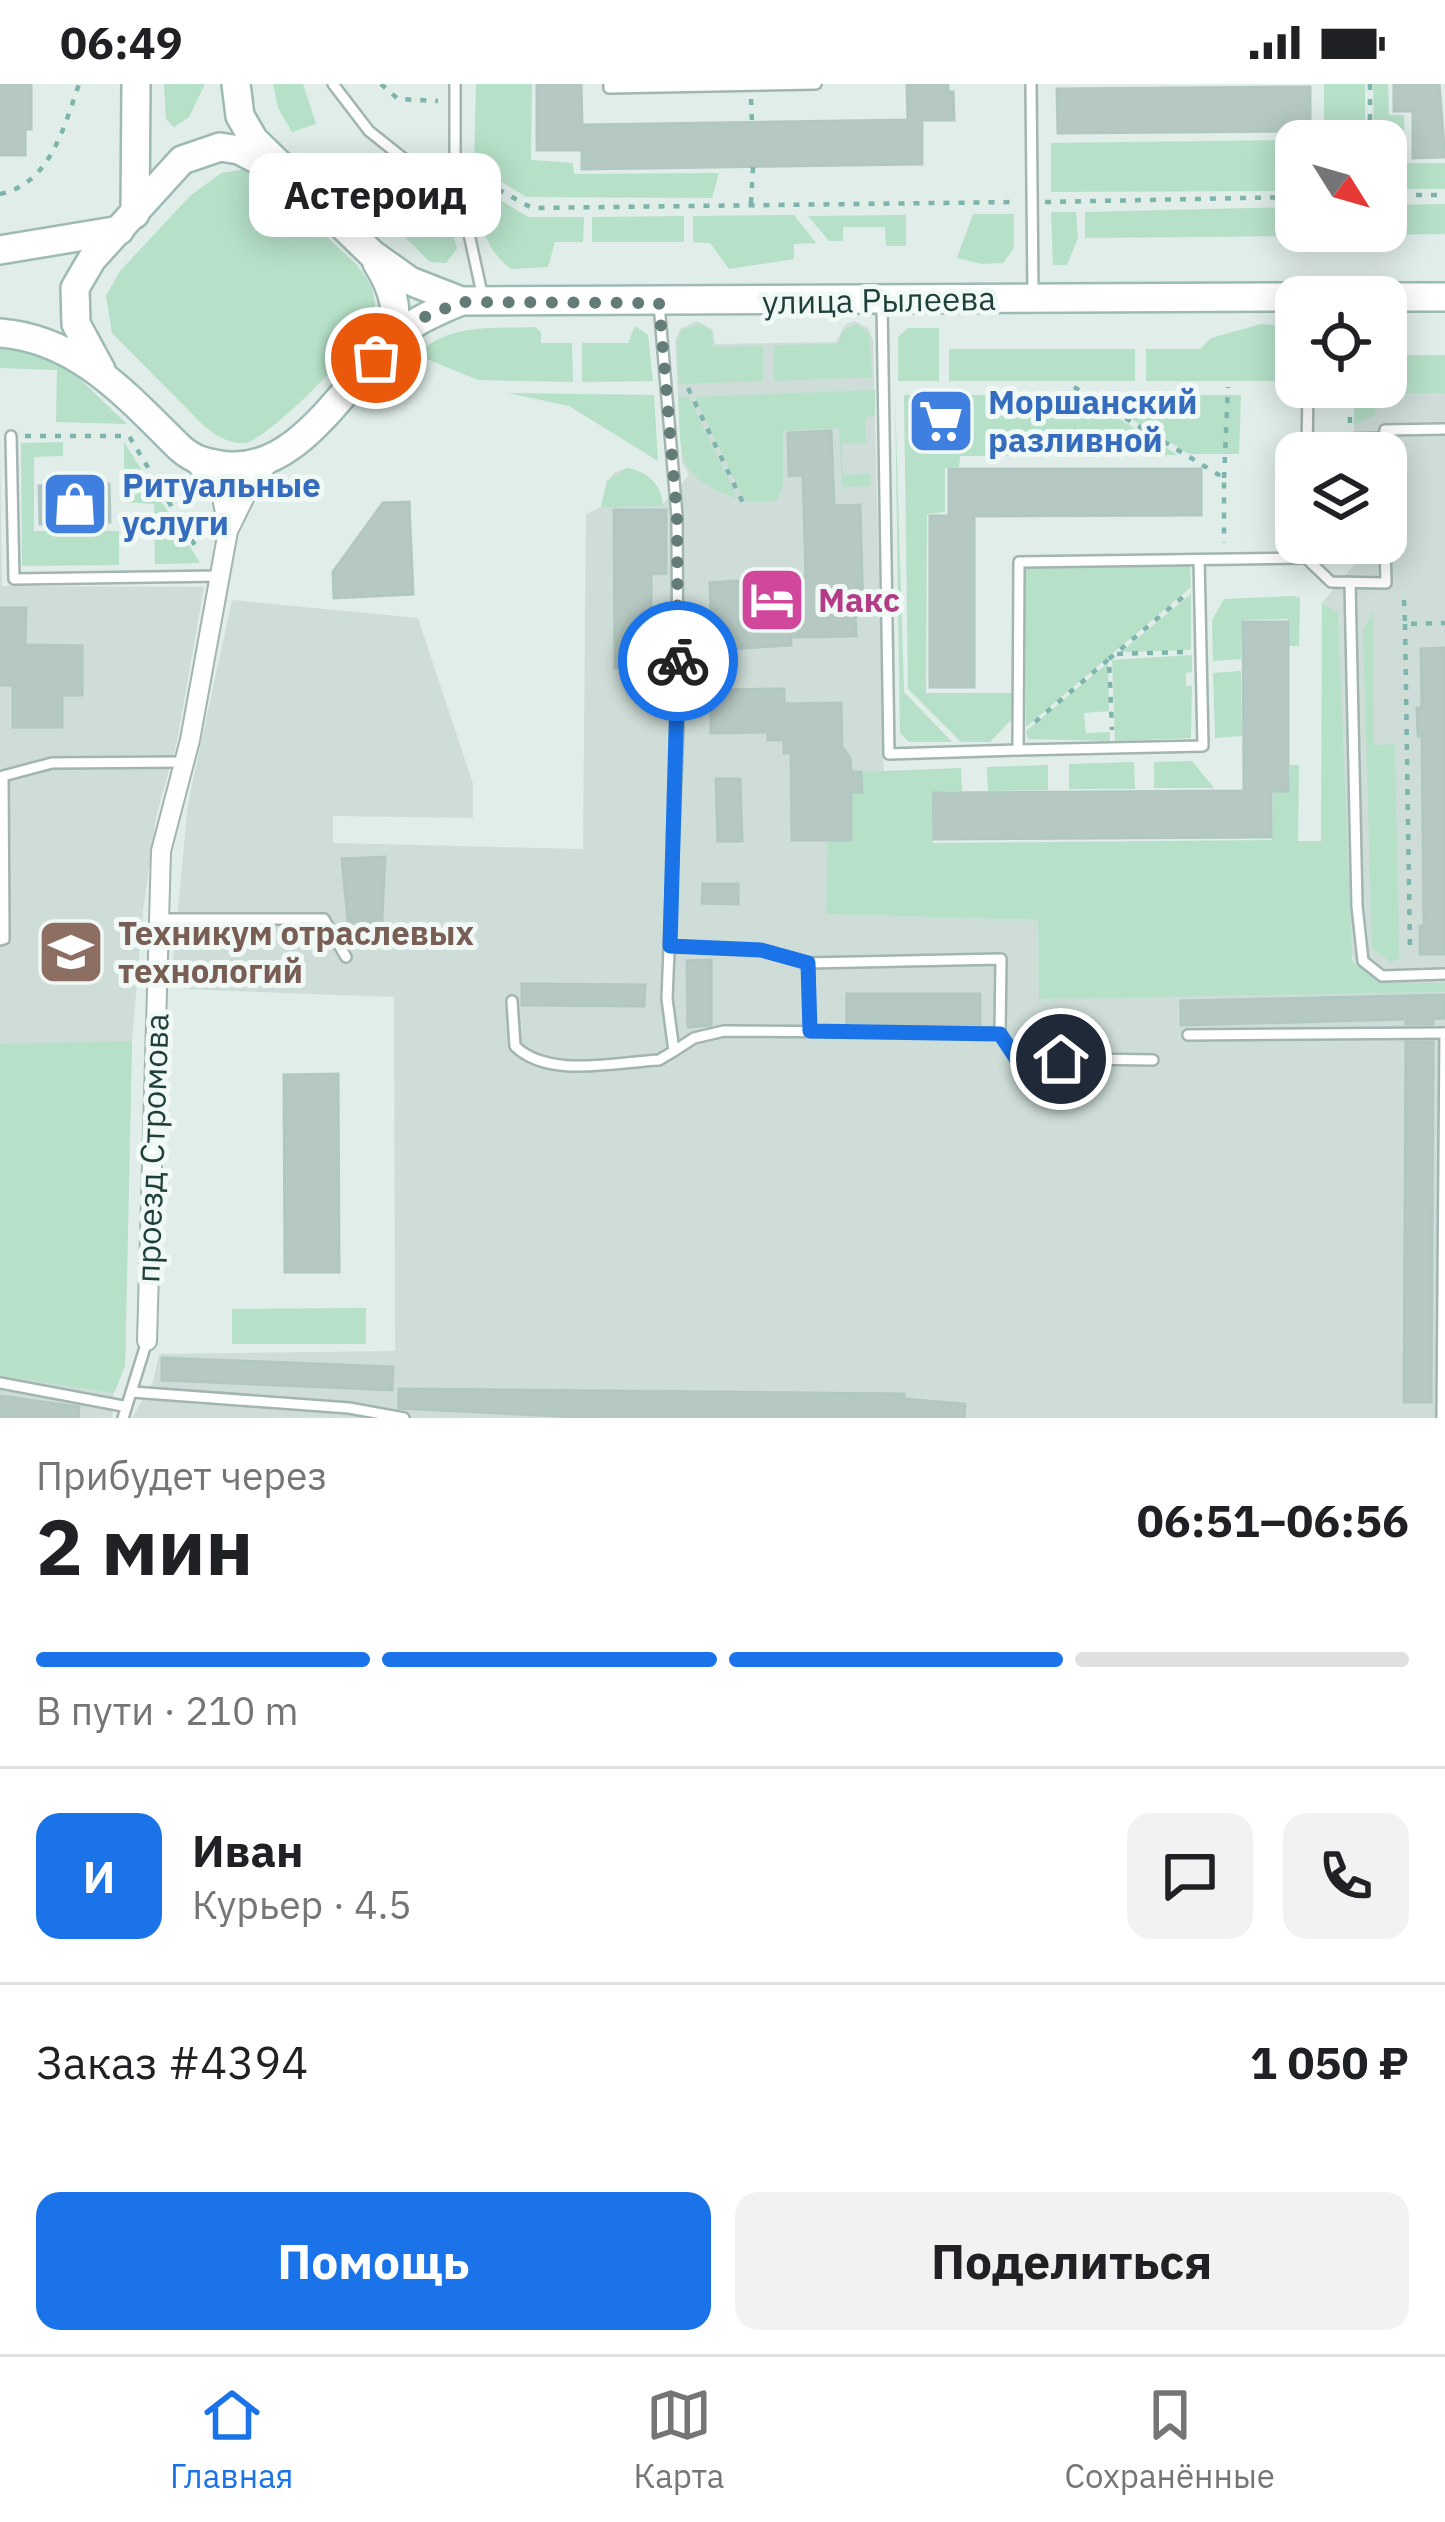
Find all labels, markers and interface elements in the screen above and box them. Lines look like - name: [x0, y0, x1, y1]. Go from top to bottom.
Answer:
- text: 06:49: [60, 13, 183, 71]
- north arrow: [1275, 120, 1407, 252]
- map controls: [1275, 120, 1407, 564]
- callout: Астероид: [250, 154, 502, 238]
- text: Астероид: [284, 169, 466, 220]
- street label: улица Рылеева: [762, 276, 996, 323]
- button: locate: [1275, 276, 1407, 408]
- pin: [325, 307, 427, 409]
- icon: bag: [343, 325, 409, 391]
- place label: Моршанский разливной: [988, 380, 1197, 461]
- supermarket icon: Моршанский разливной: [906, 386, 976, 456]
- button: layers: [1275, 432, 1407, 564]
- place label: Ритуальные услуги: [122, 463, 321, 544]
- shop icon: Ритуальные услуги: [40, 469, 110, 539]
- hotel icon: Макс: [737, 565, 807, 635]
- place label: Макс: [818, 578, 900, 621]
- courier: [618, 601, 738, 721]
- icon: bike: [645, 628, 711, 694]
- place label: Техникум отраслевых технологий: [118, 911, 474, 992]
- school or university icon: Техникум отраслевых технологий: [36, 917, 106, 987]
- pin: [1010, 1008, 1112, 1110]
- street label: проезд Стромова: [125, 1012, 178, 1283]
- icon: home: [1028, 1026, 1094, 1092]
- text: Прибудет через: [36, 1450, 327, 1501]
- text: 06:51–06:56: [1137, 1491, 1409, 1549]
- text: 2 мин: [36, 1495, 253, 1596]
- text: В пути · 210 m: [36, 1685, 299, 1736]
- button: chat: [1127, 1813, 1253, 1939]
- button: phone: [1283, 1813, 1409, 1939]
- text: Иван: [192, 1821, 304, 1879]
- text: И: [83, 1847, 115, 1905]
- text: Курьер · 4.5: [192, 1879, 412, 1930]
- text: Заказ #4394: [36, 2033, 308, 2091]
- text: 1 050 ₽: [1250, 2033, 1409, 2091]
- button: Помощь: [36, 2192, 711, 2330]
- button: Поделиться: [735, 2192, 1409, 2330]
- tab: Главная: [170, 2382, 293, 2497]
- tab: Карта: [634, 2382, 724, 2497]
- tab: Сохранённые: [1065, 2382, 1275, 2497]

